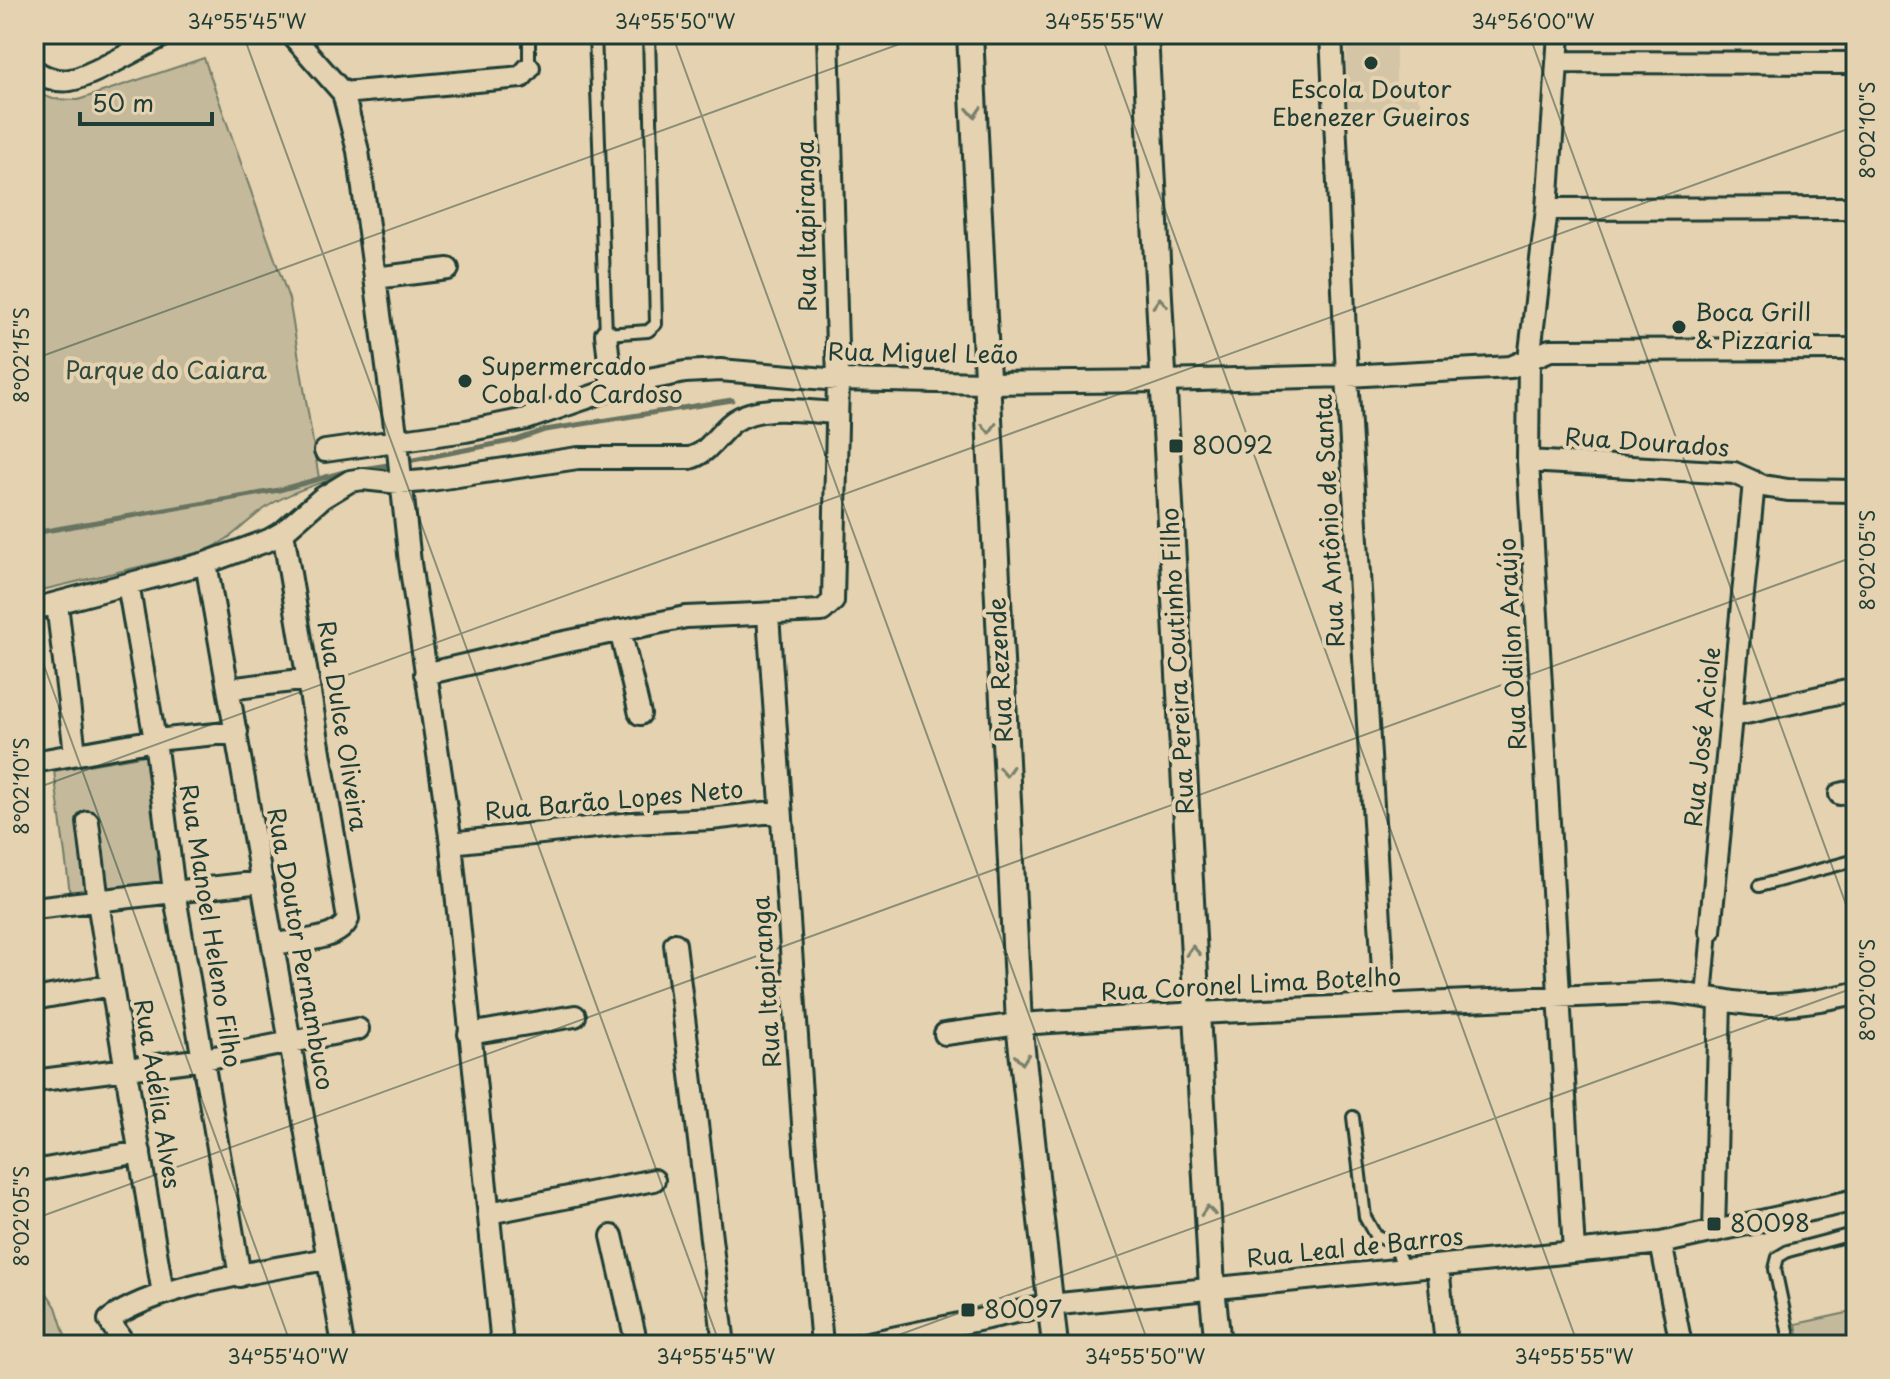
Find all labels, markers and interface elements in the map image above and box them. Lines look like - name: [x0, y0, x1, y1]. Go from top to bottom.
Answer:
- text: 34°55'45"W: [188, 6, 307, 36]
- text: 34°55'50"W: [615, 6, 736, 36]
- text: 34°55'55"W: [1045, 6, 1164, 36]
- text: 34°56'00"W: [1471, 6, 1595, 36]
- marker: Escola Doutor Ebenezer Gueiros: [1362, 54, 1380, 72]
- place label: Escola Doutor Ebenezer Gueiros: [1272, 70, 1470, 134]
- scale bar: [80, 76, 212, 126]
- text: 8°02'10"S: [1852, 81, 1882, 179]
- text: 50 m: [92, 84, 154, 120]
- one-way arrow: [965, 106, 982, 119]
- street label: Rua Itapiranga: [785, 139, 824, 312]
- place label: Boca Grill & Pizzaria: [1695, 293, 1812, 357]
- one-way arrow: [1151, 296, 1168, 309]
- text: 8°02'15"S: [6, 307, 36, 403]
- marker: Boca Grill & Pizzaria: [1670, 318, 1688, 336]
- street label: Rua Miguel Leão: [827, 332, 1019, 372]
- place label: Supermercado Cobal do Cardoso: [481, 347, 683, 411]
- park label: Parque do Caiara: [65, 351, 267, 387]
- marker: Supermercado Cobal do Cardoso: [456, 372, 474, 390]
- street label: Rua Antônio de Santa: [1303, 393, 1353, 649]
- street label: Rua Dourados: [1564, 417, 1731, 465]
- one-way arrow: [980, 422, 997, 435]
- place label: 80092: [1192, 426, 1273, 462]
- marker: 80092: [1167, 437, 1185, 455]
- street label: Rua Pereira Coutinho Filho: [1150, 507, 1202, 815]
- text: 8°02'05"S: [1852, 510, 1882, 610]
- street label: Rua Odilon Araújo: [1487, 537, 1535, 751]
- street label: Rua Rezende: [977, 597, 1021, 744]
- street label: Rua Dulce Oliveira: [310, 618, 378, 833]
- street label: Rua José Aciole: [1674, 645, 1728, 829]
- text: 8°02'10"S: [6, 737, 36, 835]
- one-way arrow: [997, 765, 1014, 778]
- street label: Rua Barão Lopes Neto: [483, 770, 745, 828]
- street label: Rua Manoel Heleno Filho: [172, 781, 252, 1070]
- street label: Rua Doutor Pernambuco: [259, 805, 345, 1093]
- street label: Rua Itapiranga: [741, 894, 789, 1069]
- text: 8°02'00"S: [1852, 939, 1882, 1041]
- one-way arrow: [1185, 944, 1202, 957]
- street label: Rua Coronel Lima Botelho: [1100, 957, 1402, 1009]
- street label: Rua Adélia Alves: [126, 996, 192, 1191]
- one-way arrow: [1014, 1052, 1031, 1065]
- text: 8°02'05"S: [6, 1166, 36, 1266]
- one-way arrow: [1200, 1204, 1217, 1217]
- place label: 80098: [1730, 1204, 1810, 1240]
- marker: 80098: [1705, 1215, 1723, 1233]
- street label: Rua Leal de Barros: [1245, 1217, 1465, 1275]
- place label: 80097: [984, 1290, 1062, 1326]
- marker: 80097: [959, 1301, 977, 1319]
- text: 34°55'40"W: [228, 1341, 349, 1371]
- text: 34°55'45"W: [657, 1341, 776, 1371]
- text: 34°55'50"W: [1085, 1341, 1206, 1371]
- text: 34°55'55"W: [1515, 1341, 1634, 1371]

